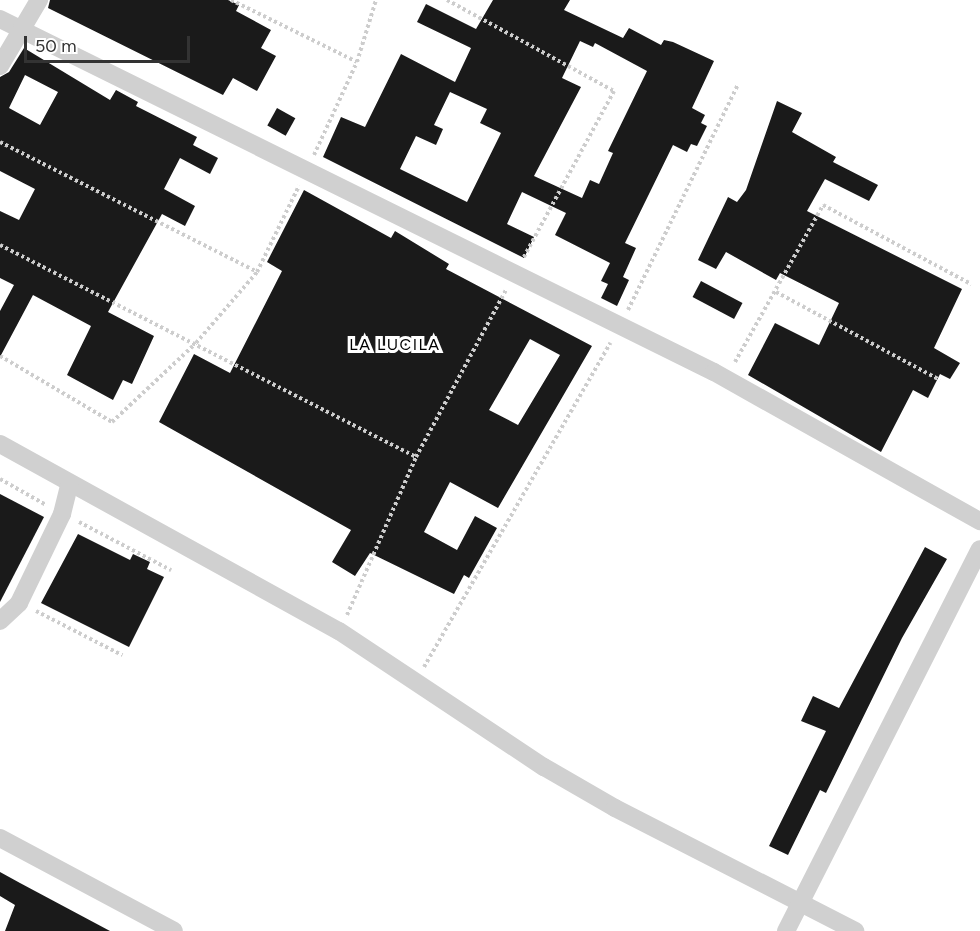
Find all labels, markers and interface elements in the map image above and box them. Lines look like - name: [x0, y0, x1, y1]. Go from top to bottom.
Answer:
- scale bar: [27, 24, 194, 62]
- text: 50 m: [35, 35, 77, 57]
- district label: LA LUCILA: [349, 335, 441, 355]

